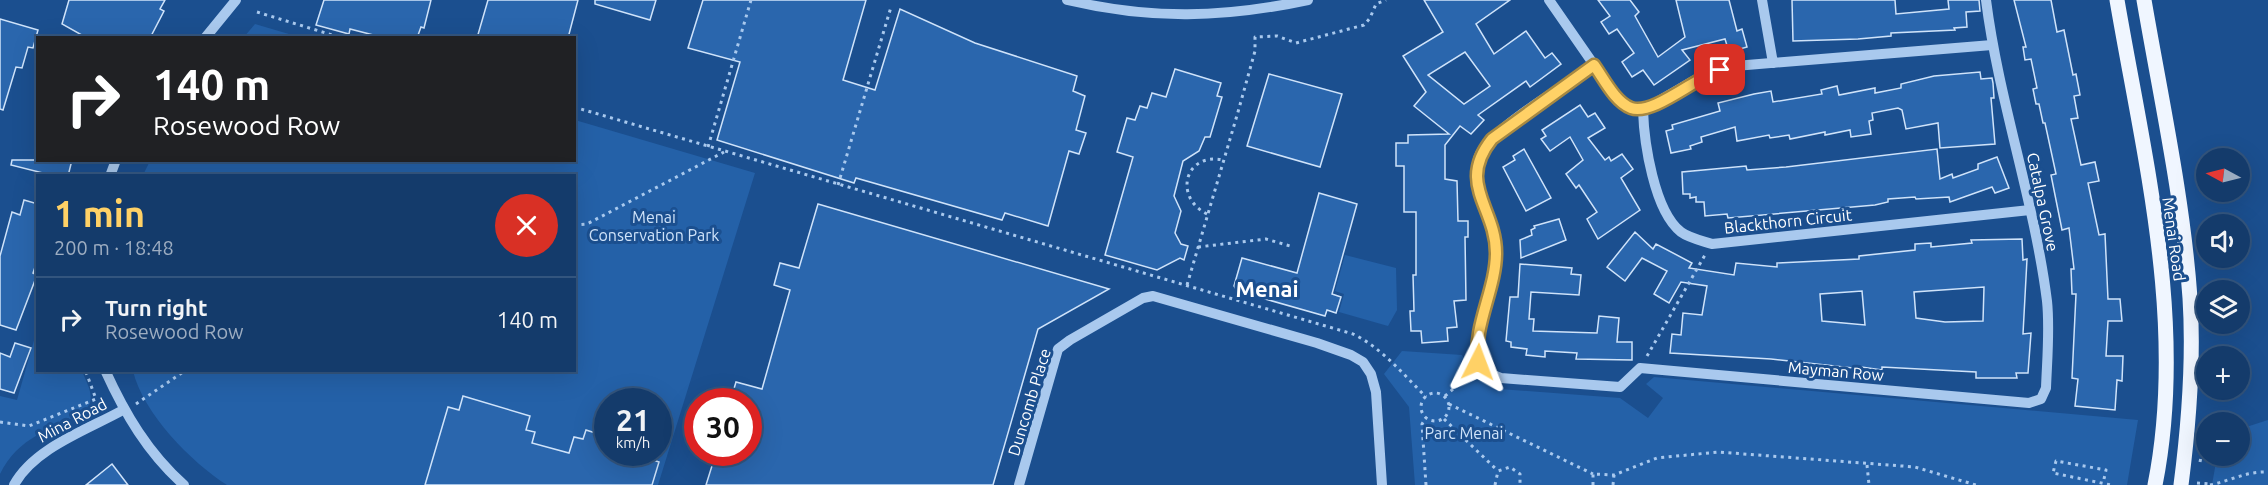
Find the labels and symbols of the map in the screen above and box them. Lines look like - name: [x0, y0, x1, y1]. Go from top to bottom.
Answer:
- pin: [1694, 44, 1745, 95]
- north arrow: [2196, 148, 2250, 202]
- street label: Catalpa Grove: [2024, 151, 2062, 253]
- street label: Menai Road: [2159, 196, 2189, 282]
- street label: Blackthorn Circuit: [1723, 205, 1853, 237]
- park label: Menai Conservation Park: [589, 208, 719, 244]
- district label: Menai: [1235, 276, 1299, 301]
- position arrow: [1446, 330, 1510, 394]
- street label: Duncomb Place: [1004, 346, 1054, 458]
- street label: Mayman Row: [1787, 358, 1885, 384]
- speed limit sign: 30: [684, 388, 762, 466]
- street label: Mina Road: [34, 394, 110, 446]
- park label: Parc Menai: [1425, 424, 1503, 442]

